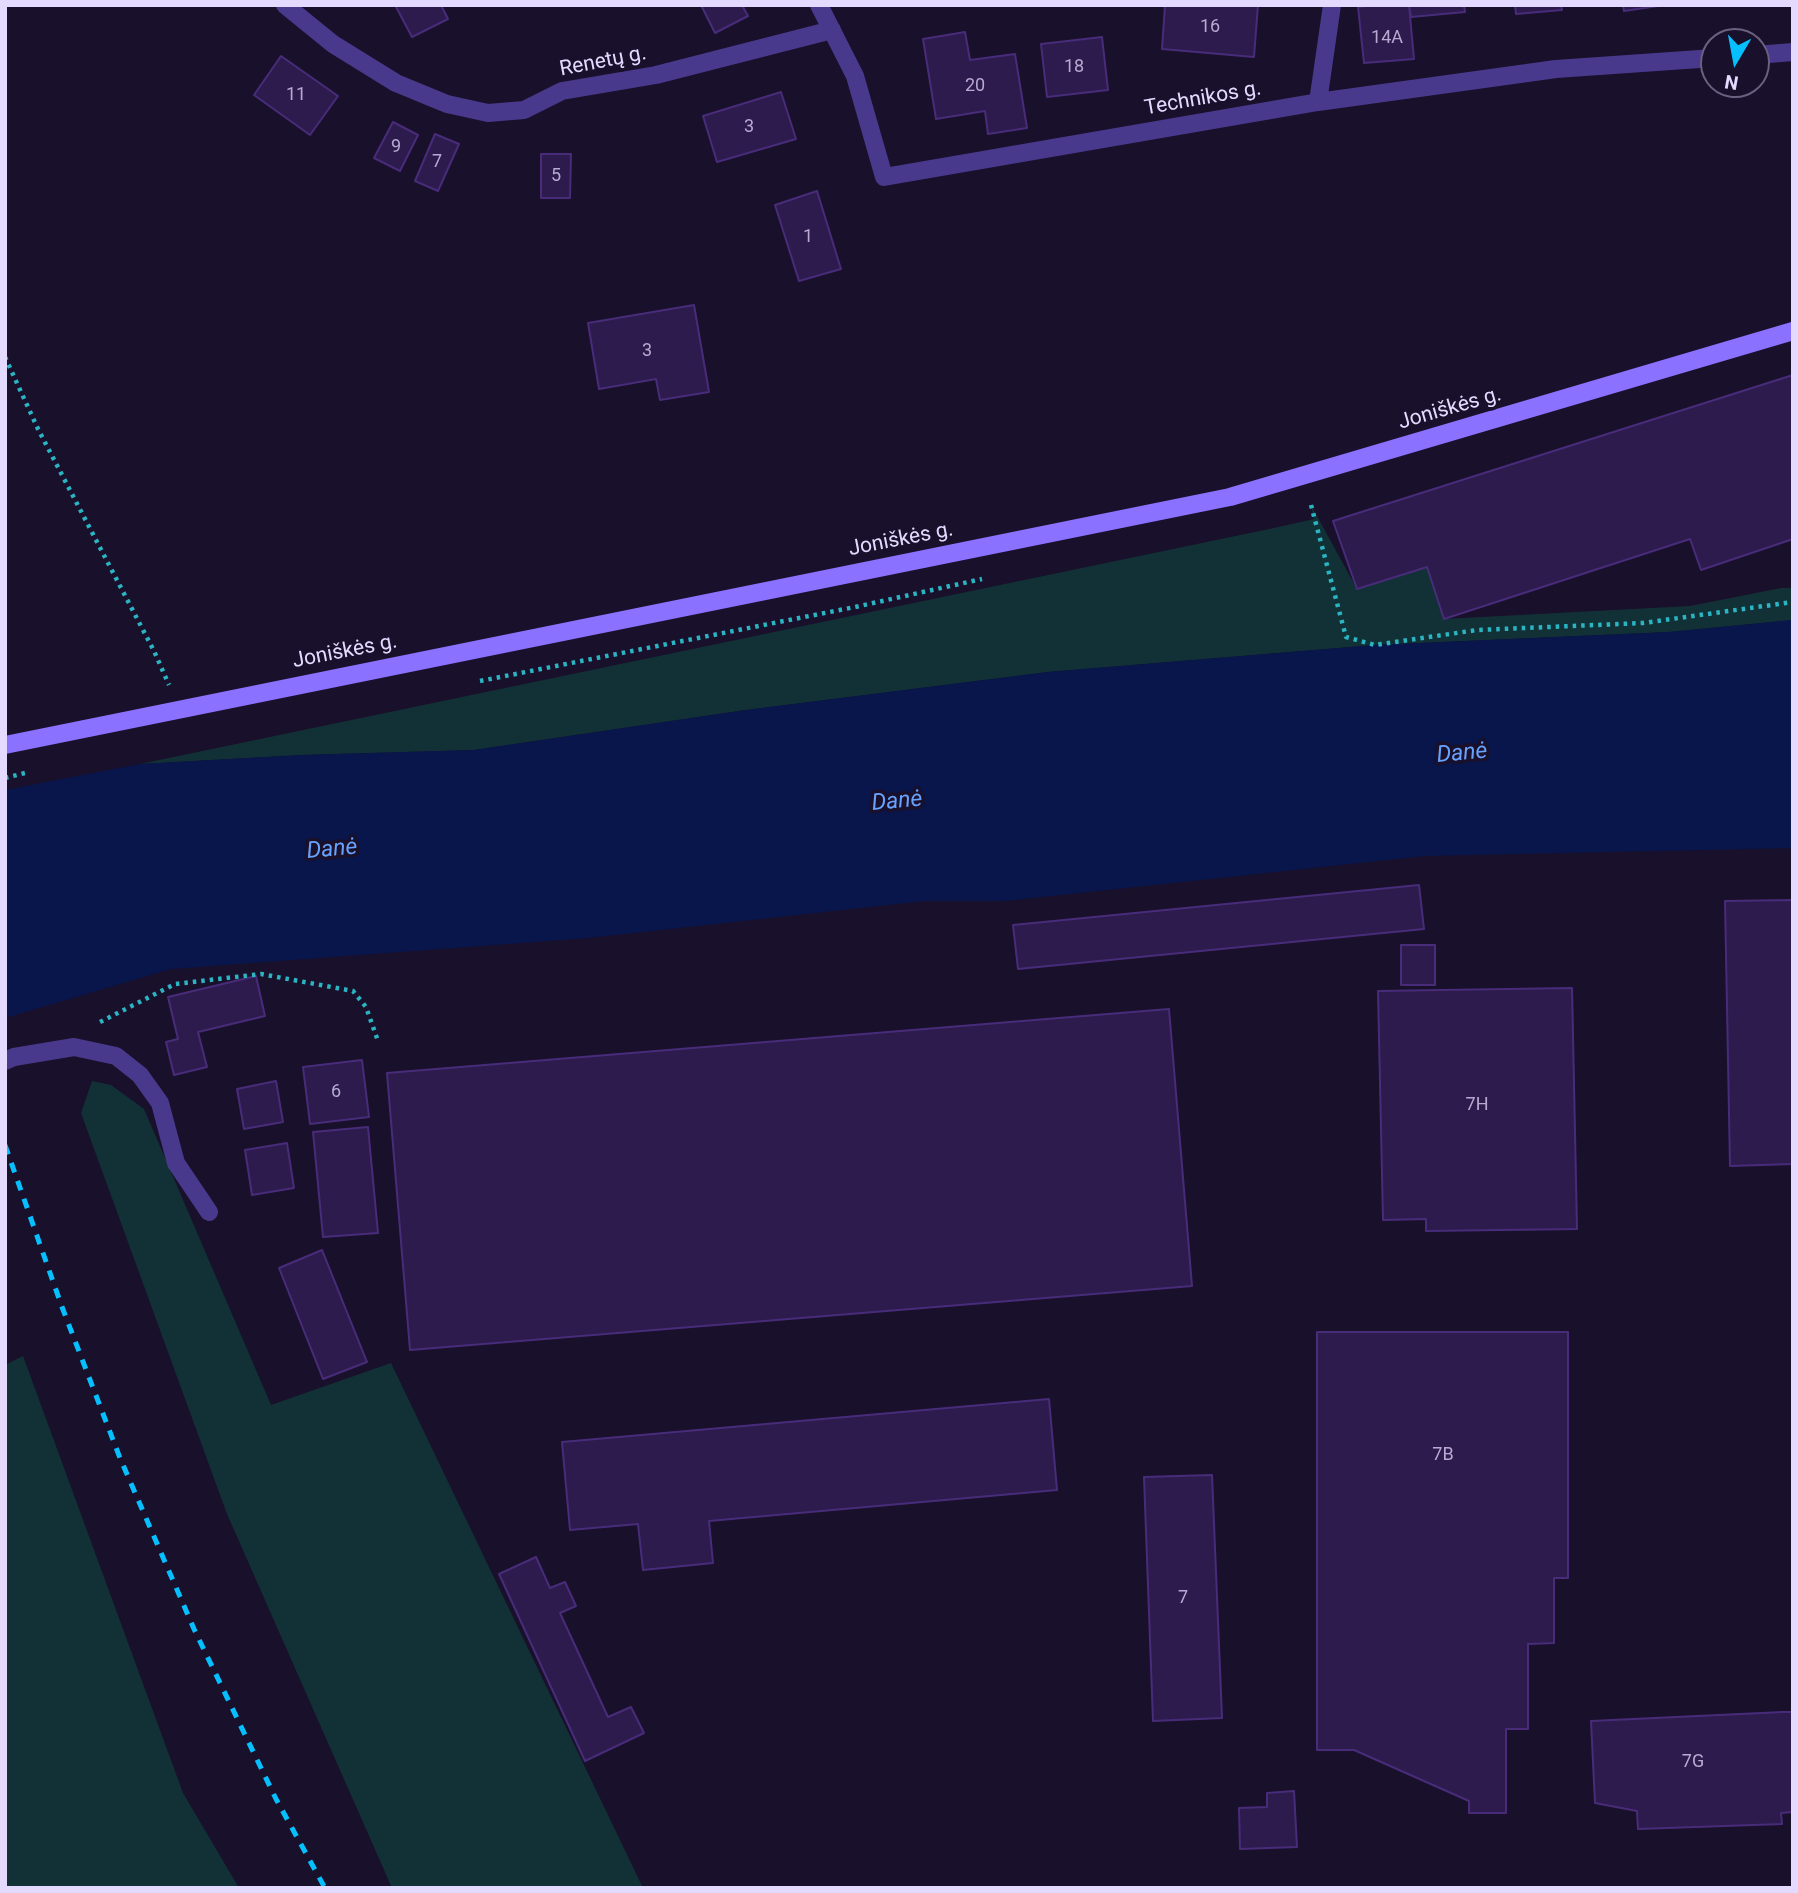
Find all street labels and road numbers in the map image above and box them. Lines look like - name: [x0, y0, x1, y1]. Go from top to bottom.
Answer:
- street label: Renetų g.: [558, 41, 648, 83]
- street label: Technikos g.: [1143, 76, 1263, 122]
- street label: Joniškės g.: [1396, 382, 1504, 436]
- street label: Joniškės g.: [847, 518, 955, 562]
- street label: Joniškės g.: [291, 630, 399, 674]

